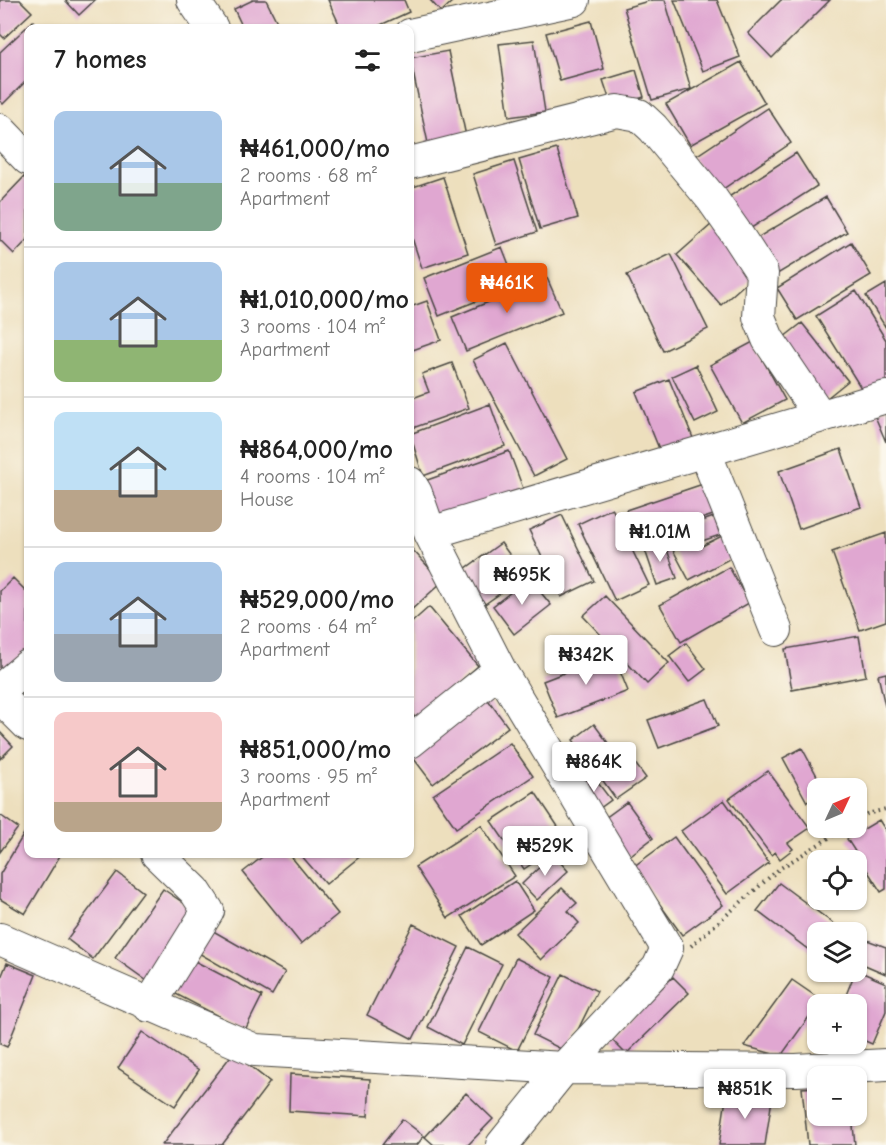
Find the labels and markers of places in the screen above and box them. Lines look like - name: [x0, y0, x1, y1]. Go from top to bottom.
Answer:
- pin: ₦461K: [465, 263, 549, 314]
- pin: ₦1.01M: [611, 512, 709, 563]
- pin: ₦695K: [480, 555, 564, 606]
- pin: ₦342K: [544, 635, 628, 686]
- pin: ₦864K: [552, 742, 636, 793]
- pin: ₦529K: [503, 826, 587, 877]
- pin: ₦851K: [703, 1069, 787, 1120]

